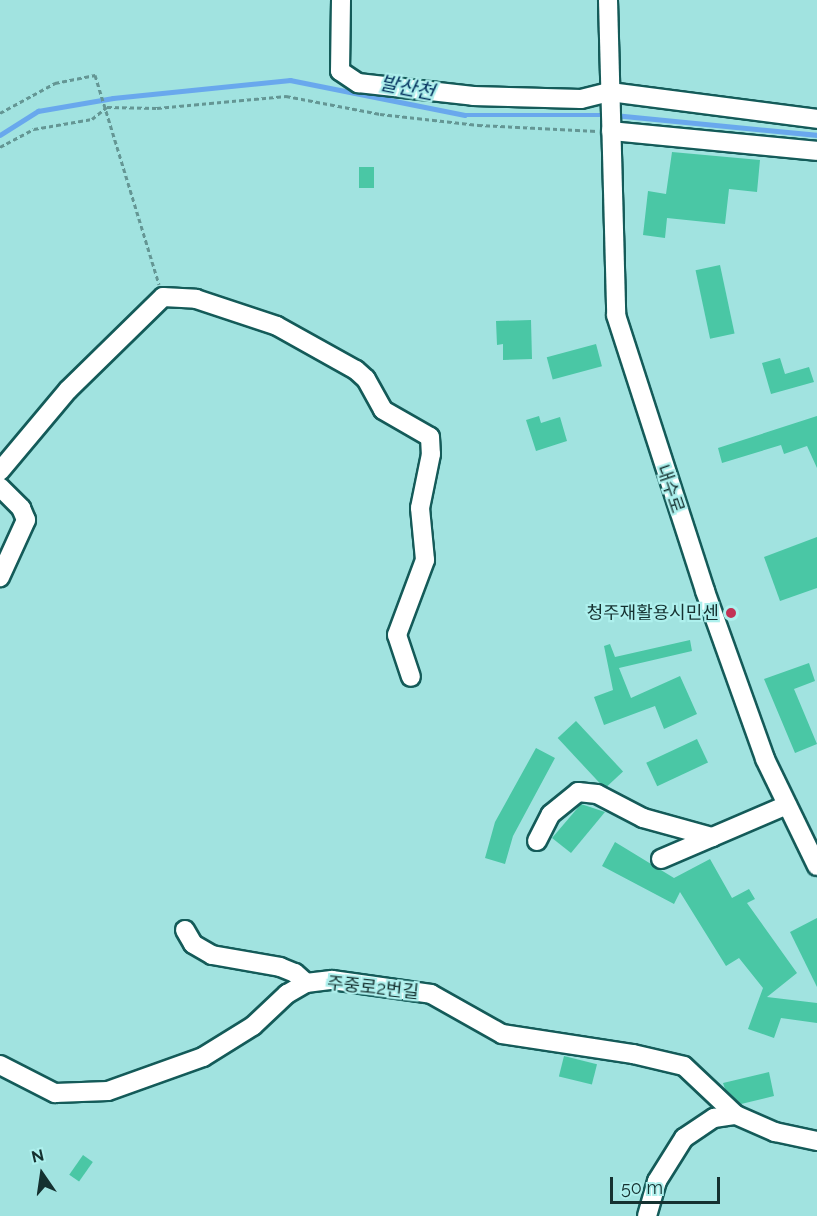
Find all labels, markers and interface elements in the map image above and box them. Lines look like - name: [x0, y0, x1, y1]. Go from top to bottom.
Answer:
- water label: 발산천: [378, 71, 436, 105]
- street label: 내수로: [652, 462, 688, 516]
- place label: 청주재활용시민센: [587, 602, 719, 624]
- marker: 청주재활용시민센: [724, 606, 738, 620]
- street label: 주중로2번길: [326, 972, 420, 1004]
- north arrow: [12, 1144, 72, 1204]
- text: N: [30, 1145, 46, 1167]
- scale bar: [613, 1165, 722, 1203]
- text: 50 m: [621, 1177, 663, 1198]

